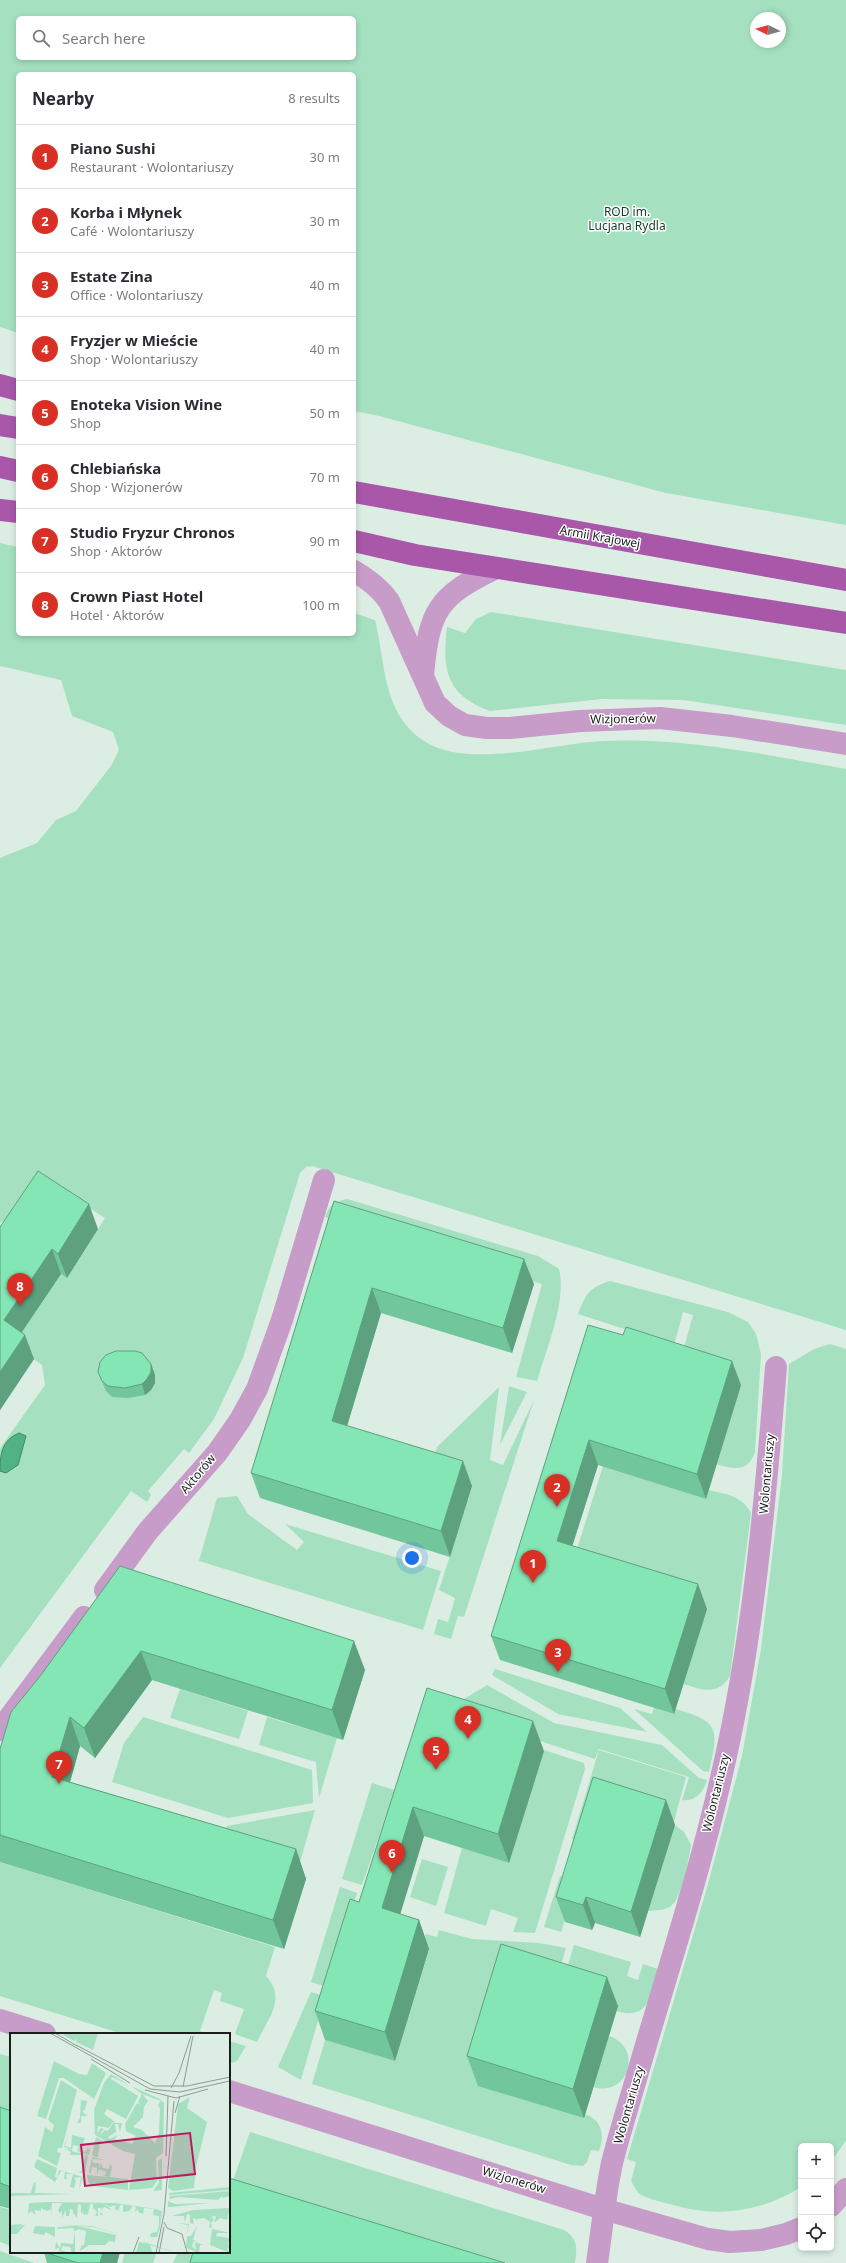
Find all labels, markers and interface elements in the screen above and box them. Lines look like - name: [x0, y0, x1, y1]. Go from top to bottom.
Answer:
- north arrow: [750, 12, 786, 48]
- search box: [16, 16, 356, 60]
- icon: search: [30, 27, 52, 49]
- text: Search here: [62, 28, 145, 48]
- text: Nearby: [32, 87, 94, 110]
- text: 8 results: [288, 89, 340, 107]
- text: Piano Sushi: [70, 138, 156, 158]
- text: 1: [41, 148, 49, 166]
- text: 30 m: [310, 148, 340, 166]
- text: Restaurant · Wolontariuszy: [70, 158, 234, 176]
- text: Korba i Młynek: [70, 202, 182, 222]
- park label: ROD im. Lucjana Rydla: [588, 203, 666, 234]
- text: 2: [41, 212, 49, 230]
- text: 30 m: [310, 212, 340, 230]
- text: Café · Wolontariuszy: [70, 222, 194, 240]
- text: Estate Zina: [70, 266, 153, 286]
- text: 3: [41, 276, 49, 294]
- text: 40 m: [310, 276, 340, 294]
- text: Office · Wolontariuszy: [70, 286, 203, 304]
- text: Fryzjer w Mieście: [70, 330, 198, 350]
- text: 4: [41, 340, 49, 358]
- text: 40 m: [310, 340, 340, 358]
- text: Shop · Wolontariuszy: [70, 350, 198, 368]
- text: Enoteka Vision Wine: [70, 394, 222, 414]
- text: 5: [41, 404, 49, 422]
- text: 50 m: [310, 404, 340, 422]
- text: Shop: [70, 414, 101, 432]
- text: Chlebiańska: [70, 458, 161, 478]
- text: 6: [41, 468, 49, 486]
- text: 70 m: [310, 468, 340, 486]
- text: Shop · Wizjonerów: [70, 478, 182, 496]
- street label: Armii Krajowej: [559, 521, 642, 552]
- text: Studio Fryzur Chronos: [70, 522, 235, 542]
- text: 7: [41, 532, 49, 550]
- text: 90 m: [310, 532, 340, 550]
- text: Shop · Aktorów: [70, 542, 162, 560]
- text: Crown Piast Hotel: [70, 586, 203, 606]
- text: 8: [41, 596, 49, 614]
- text: 100 m: [302, 596, 340, 614]
- text: Hotel · Aktorów: [70, 606, 164, 624]
- street label: Wizjonerów: [590, 709, 657, 728]
- pin: 8: [7, 1273, 33, 1306]
- street label: Wolontariuszy: [755, 1432, 779, 1515]
- street label: Aktorów: [176, 1450, 220, 1497]
- pin: 2: [544, 1474, 570, 1507]
- your location: [402, 1548, 422, 1568]
- pin: 1: [520, 1550, 546, 1583]
- pin: 3: [545, 1639, 571, 1672]
- pin: 4: [455, 1706, 481, 1739]
- pin: 5: [423, 1737, 449, 1770]
- pin: 7: [46, 1751, 72, 1784]
- street label: Wolontariuszy: [698, 1751, 734, 1834]
- pin: 6: [379, 1840, 405, 1873]
- inset map: [10, 2033, 230, 2253]
- street label: Wolontariuszy: [609, 2063, 648, 2146]
- map controls: [798, 2143, 834, 2251]
- button: +: [798, 2143, 834, 2179]
- street label: Wizjonerów: [480, 2162, 549, 2197]
- button: −: [798, 2179, 834, 2215]
- button: locate: [798, 2215, 834, 2251]

